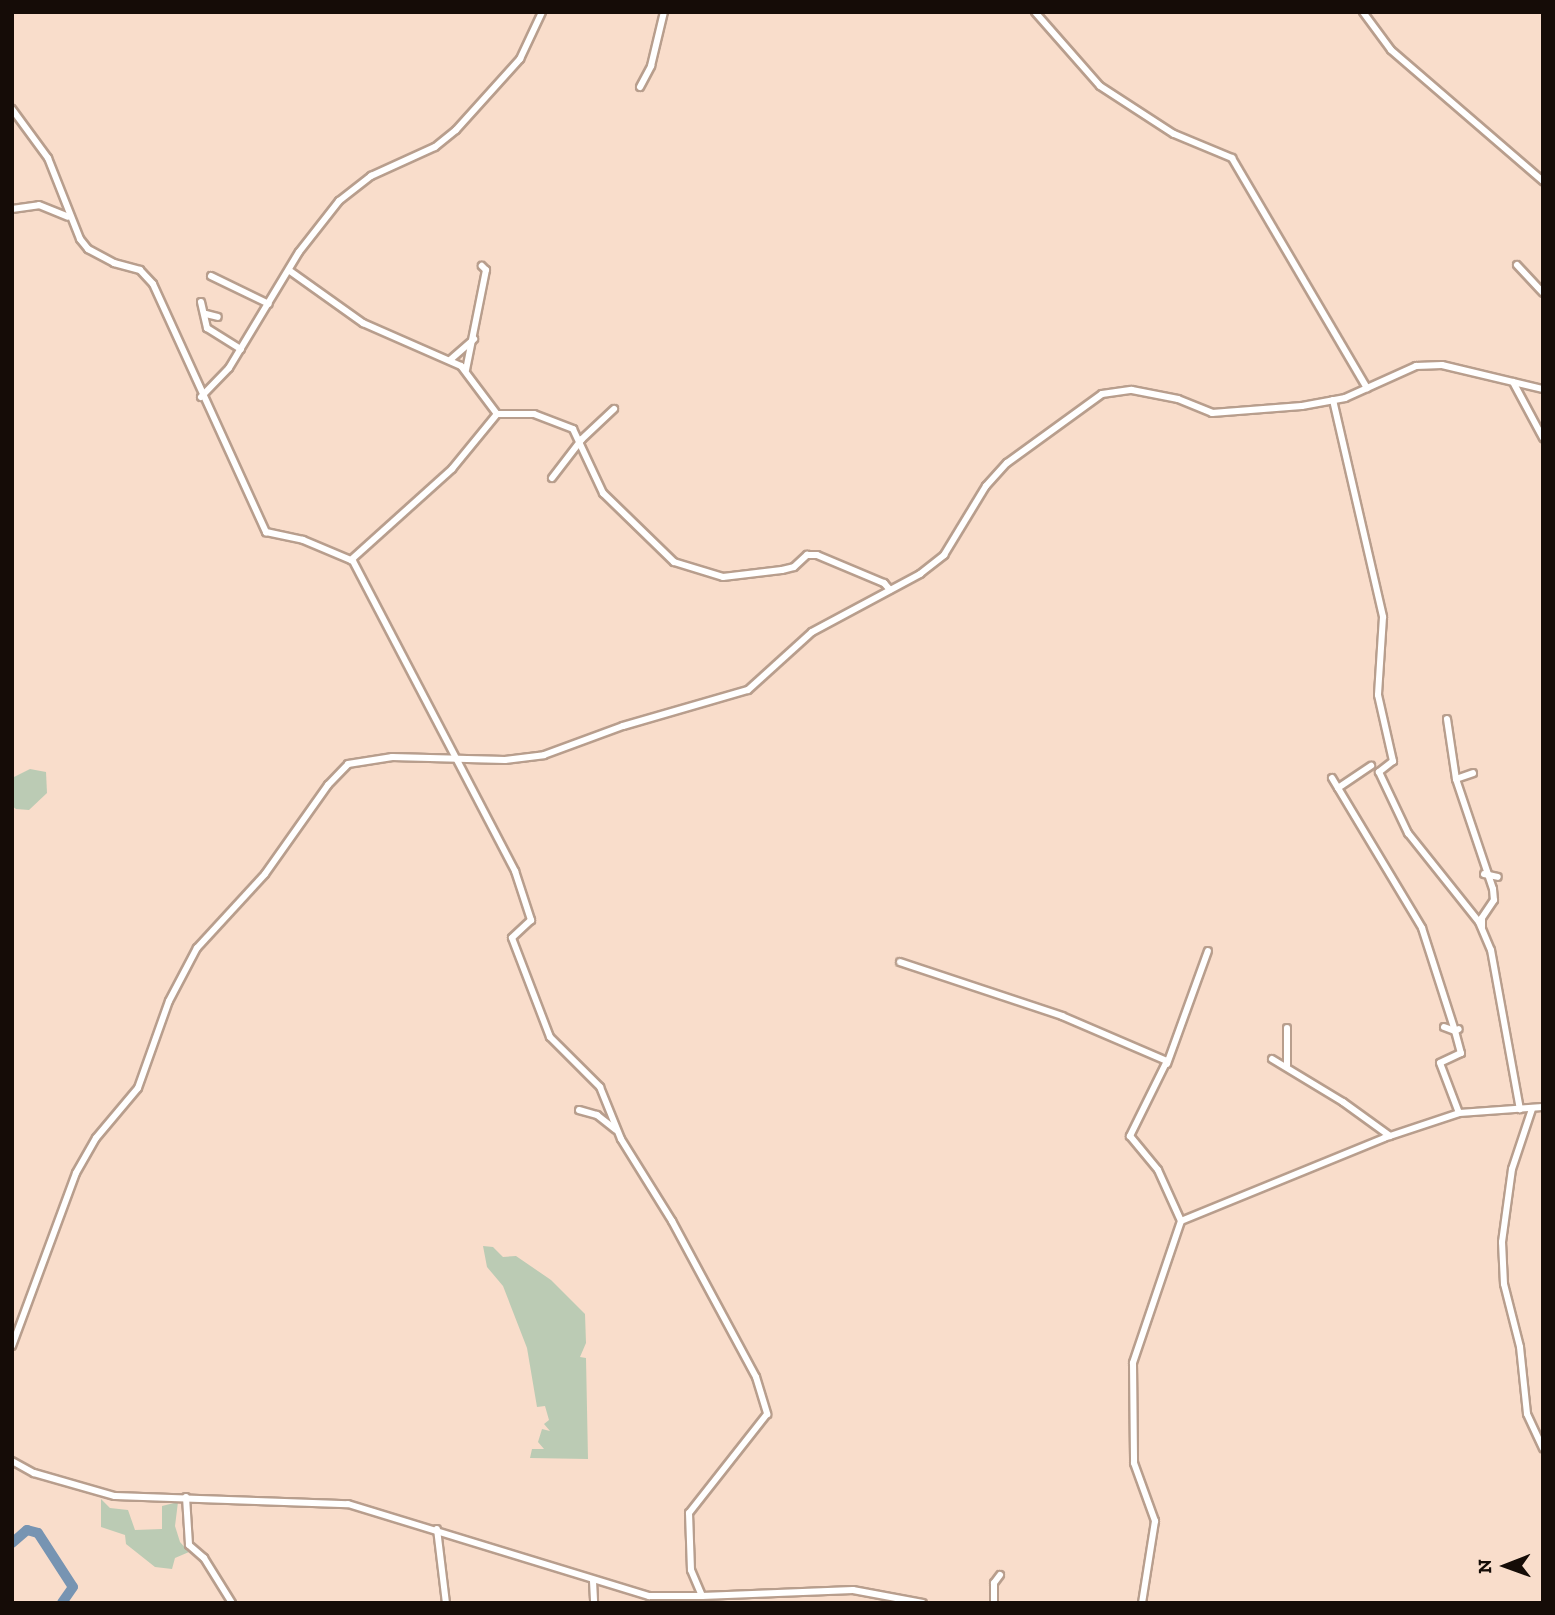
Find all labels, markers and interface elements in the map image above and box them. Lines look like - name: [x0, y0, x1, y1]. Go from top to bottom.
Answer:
- north arrow: [1471, 1531, 1541, 1601]
- text: N: [1473, 1559, 1496, 1574]

